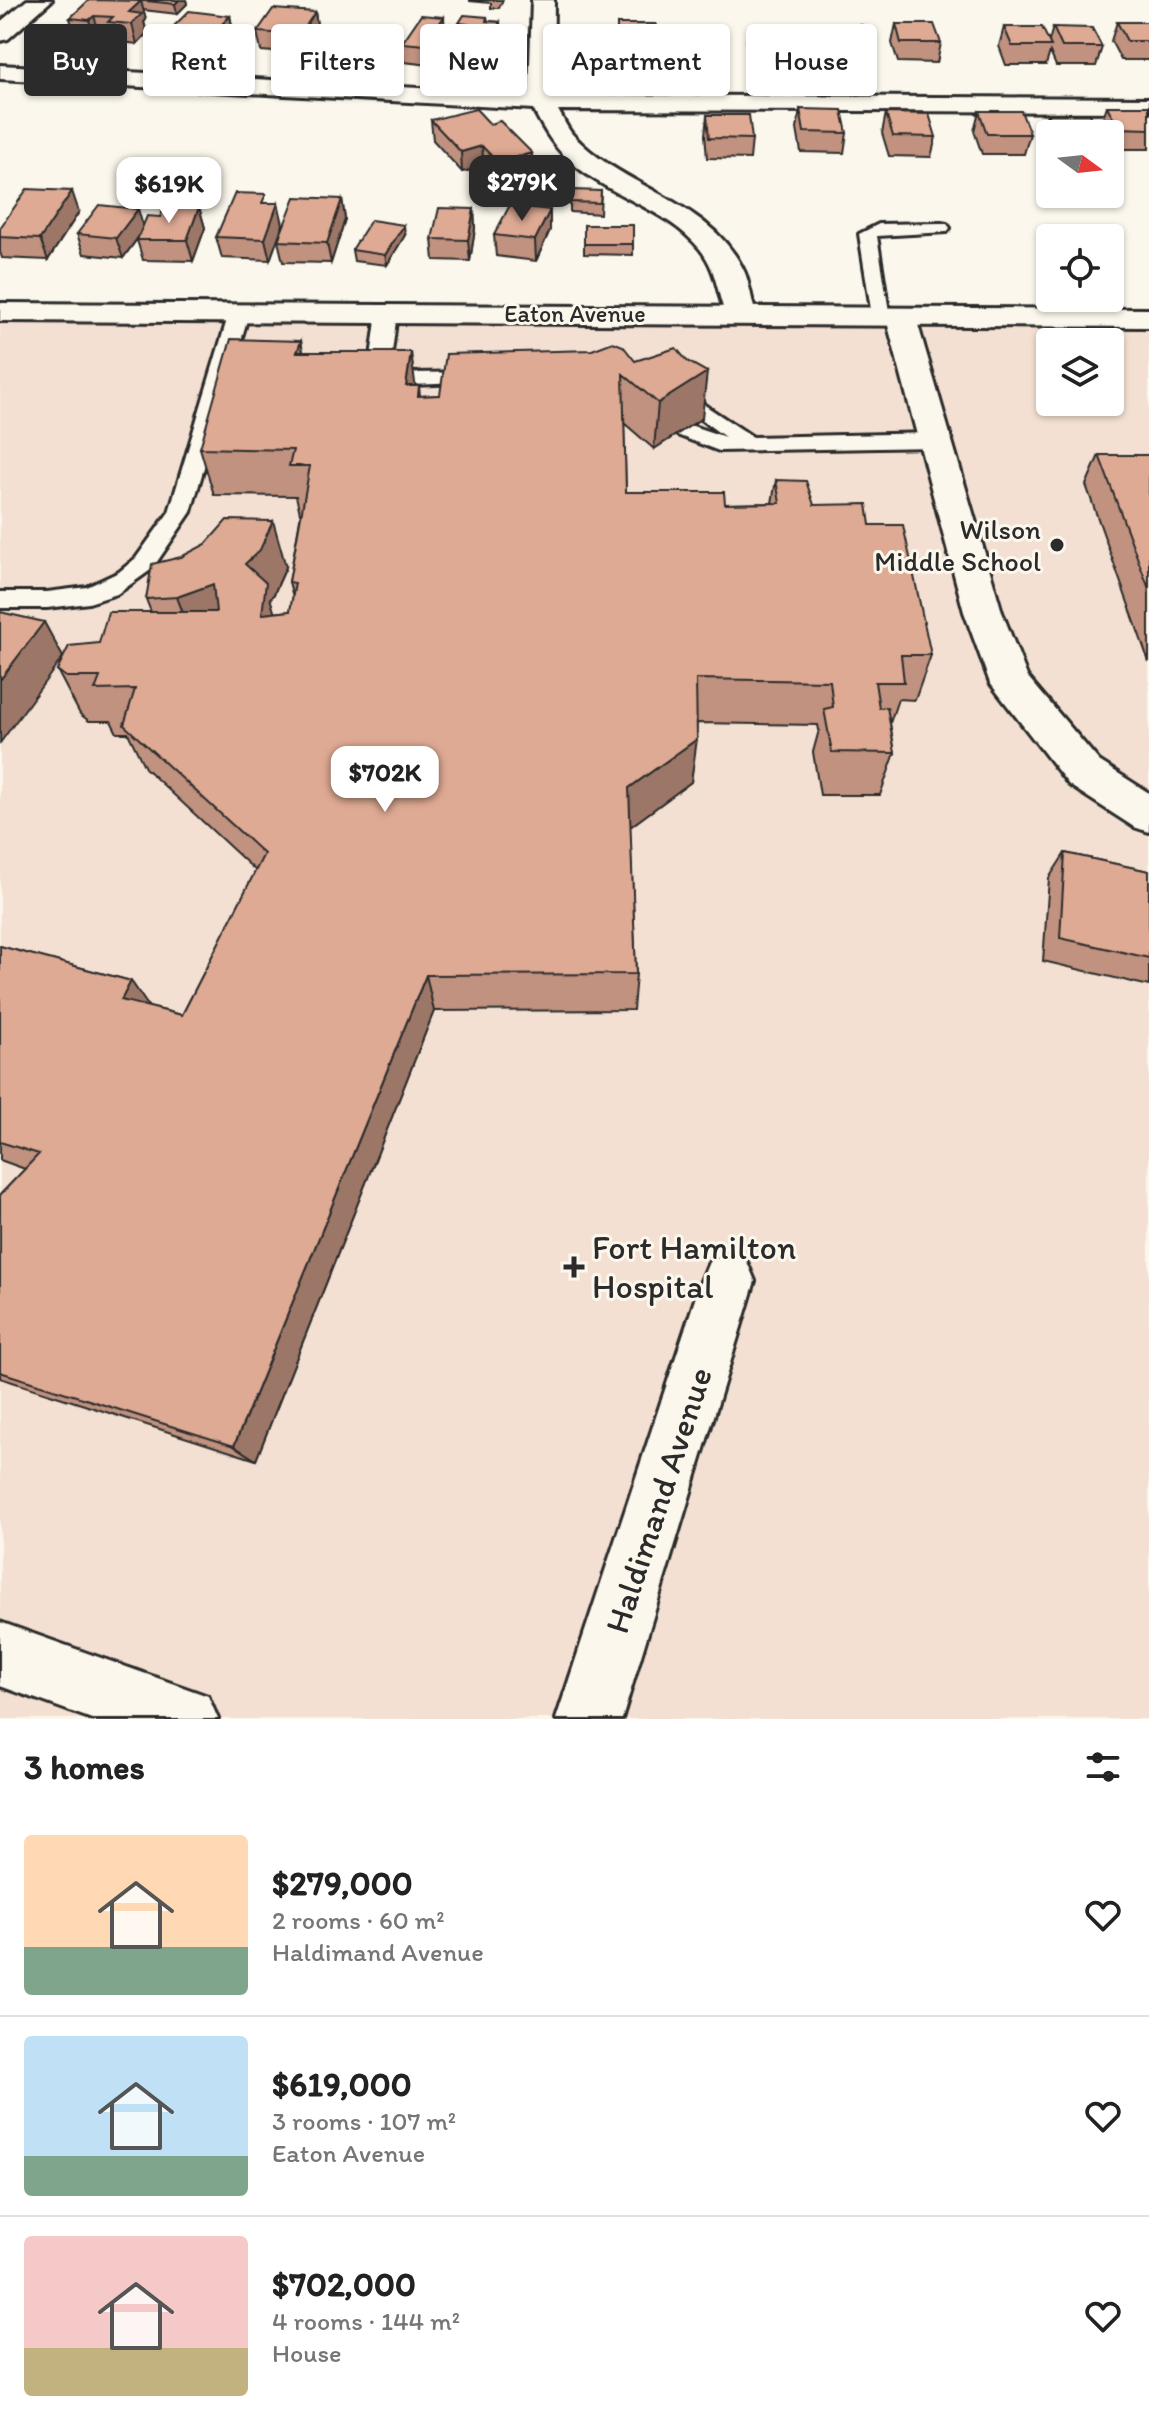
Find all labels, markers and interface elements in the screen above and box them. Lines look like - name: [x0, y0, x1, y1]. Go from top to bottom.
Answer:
- chip: Buy: [24, 24, 127, 96]
- chip: Rent: [143, 24, 255, 96]
- chip: Filters: [271, 24, 404, 96]
- chip: New: [420, 24, 527, 96]
- chip: Apartment: [543, 24, 730, 96]
- chip: House: [746, 24, 877, 96]
- north arrow: [1036, 120, 1124, 208]
- map controls: [1036, 120, 1124, 416]
- pin: $279K: [466, 155, 578, 223]
- pin: $619K: [113, 157, 225, 225]
- text: $279K: [487, 165, 557, 197]
- text: $619K: [134, 167, 204, 199]
- button: locate: [1036, 224, 1124, 312]
- street label: Eaton Avenue: [504, 299, 646, 328]
- button: layers: [1036, 328, 1124, 416]
- place label: Wilson Middle School: [874, 512, 1041, 578]
- marker: Wilson Middle School: [1048, 536, 1066, 554]
- pin: $702K: [329, 746, 441, 814]
- text: $702K: [349, 756, 421, 788]
- place label: Fort Hamilton Hospital: [592, 1227, 796, 1307]
- marker: Fort Hamilton Hospital: [563, 1256, 585, 1278]
- street label: Haldimand Avenue: [596, 1362, 721, 1638]
- icon: filters: [1081, 1745, 1125, 1789]
- text: 3 homes: [24, 1747, 145, 1788]
- text: $279,000: [272, 1863, 413, 1904]
- icon: home: [88, 1867, 184, 1963]
- icon: heart: [1081, 1893, 1125, 1937]
- text: 2 rooms · 60 m²: [272, 1904, 445, 1936]
- text: Haldimand Avenue: [272, 1936, 484, 1968]
- text: $619,000: [272, 2064, 412, 2105]
- icon: home: [88, 2068, 184, 2164]
- icon: heart: [1081, 2094, 1125, 2138]
- text: 3 rooms · 107 m²: [272, 2105, 456, 2137]
- text: Eaton Avenue: [272, 2137, 425, 2169]
- text: $702,000: [272, 2264, 416, 2305]
- icon: home: [88, 2268, 184, 2364]
- icon: heart: [1081, 2294, 1125, 2338]
- text: 4 rooms · 144 m²: [272, 2305, 460, 2337]
- text: House: [272, 2337, 342, 2369]

